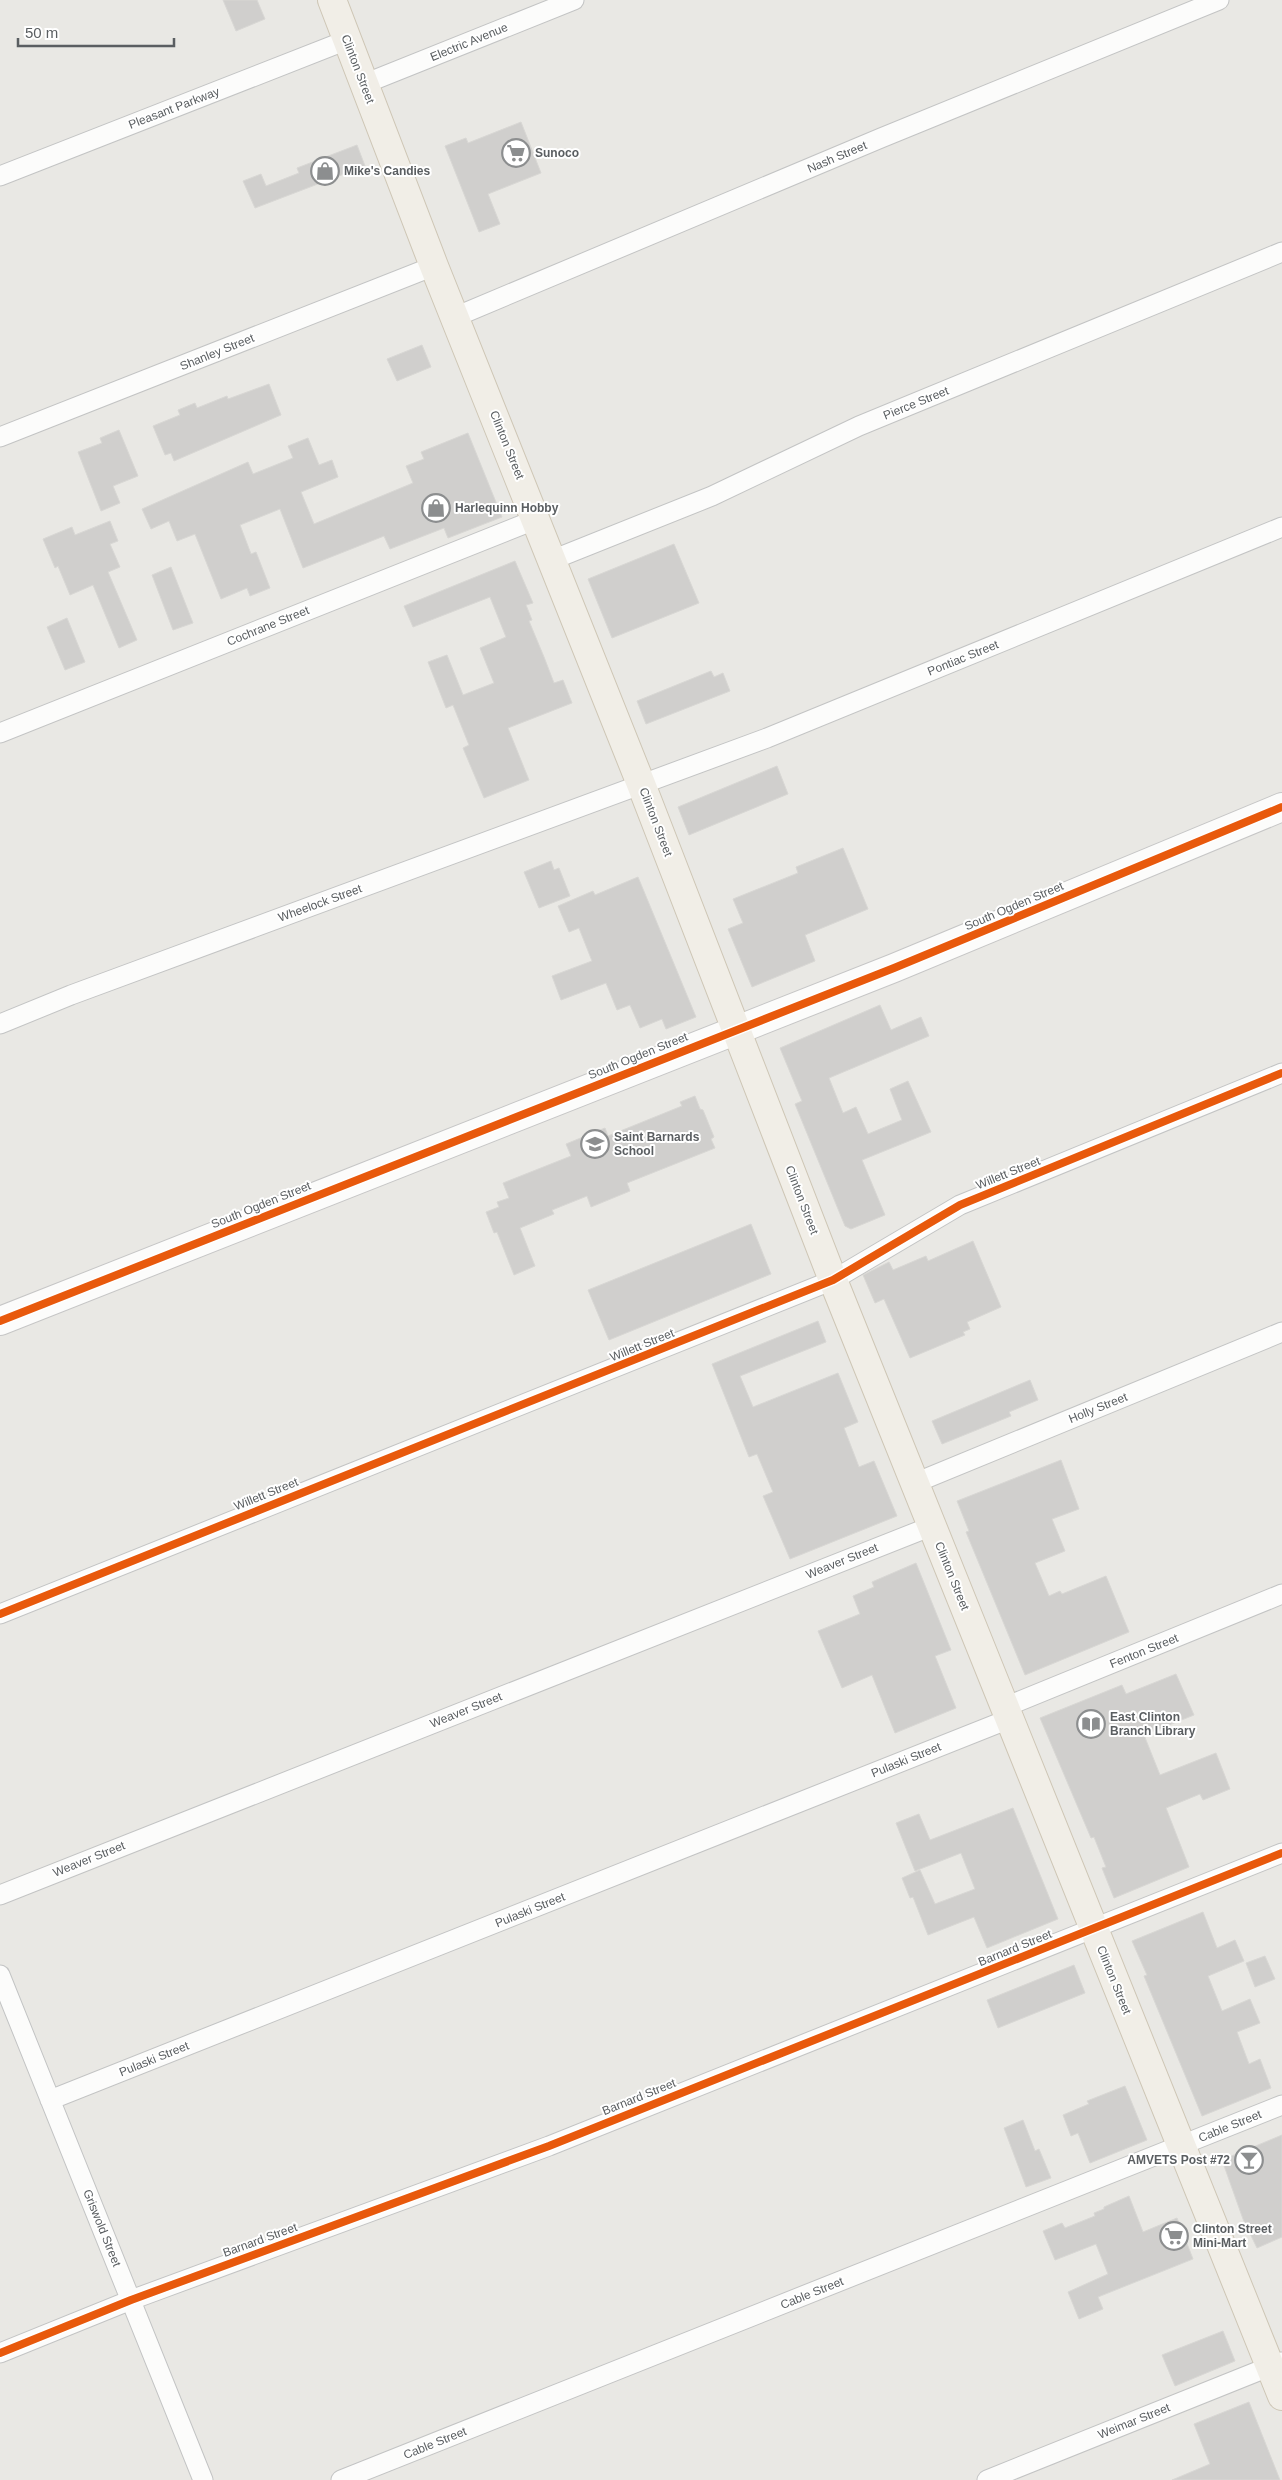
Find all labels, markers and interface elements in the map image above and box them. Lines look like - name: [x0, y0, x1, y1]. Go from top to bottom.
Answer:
- scale bar: [18, 15, 174, 47]
- street label: Electric Avenue: [428, 20, 510, 64]
- text: 50 m: [25, 24, 58, 41]
- street label: Clinton Street: [338, 33, 378, 106]
- street label: Pleasant Parkway: [127, 84, 221, 132]
- supermarket icon: Sunoco: [501, 138, 531, 168]
- street label: Nash Street: [805, 138, 870, 176]
- place label: Sunoco: [535, 146, 579, 160]
- shop icon: Mike's Candies: [310, 156, 340, 186]
- place label: Mike's Candies: [344, 164, 431, 178]
- street label: Shanley Street: [178, 331, 257, 373]
- street label: Pierce Street: [881, 383, 951, 422]
- street label: Clinton Street: [487, 409, 527, 482]
- shop icon: Harlequinn Hobby: [421, 493, 451, 523]
- place label: Harlequinn Hobby: [455, 501, 559, 515]
- street label: Cochrane Street: [225, 603, 312, 649]
- street label: Pontiac Street: [925, 637, 1001, 679]
- street label: Clinton Street: [636, 786, 676, 859]
- street label: South Ogden Street: [962, 879, 1066, 933]
- street label: Wheelock Street: [276, 881, 364, 925]
- street label: South Ogden Street: [586, 1029, 690, 1082]
- school or university icon: Saint Barnards School: [580, 1129, 610, 1159]
- place label: Saint Barnards School: [614, 1130, 700, 1158]
- street label: Willett Street: [974, 1154, 1043, 1192]
- street label: Clinton Street: [782, 1164, 822, 1237]
- street label: South Ogden Street: [209, 1178, 313, 1231]
- street label: Willett Street: [608, 1326, 677, 1364]
- street label: Holly Street: [1067, 1390, 1130, 1426]
- street label: Willett Street: [232, 1475, 301, 1513]
- street label: Weaver Street: [804, 1540, 881, 1582]
- street label: Clinton Street: [932, 1540, 972, 1613]
- street label: Fenton Street: [1108, 1631, 1181, 1671]
- street label: Weaver Street: [428, 1689, 505, 1731]
- library icon: East Clinton Branch Library: [1076, 1709, 1106, 1739]
- place label: East Clinton Branch Library: [1110, 1710, 1196, 1738]
- street label: Pulaski Street: [869, 1739, 944, 1780]
- street label: Weaver Street: [51, 1838, 128, 1880]
- street label: Pulaski Street: [493, 1889, 568, 1930]
- street label: Barnard Street: [976, 1927, 1054, 1969]
- street label: Clinton Street: [1094, 1944, 1134, 2017]
- street label: Pulaski Street: [117, 2038, 192, 2079]
- street label: Barnard Street: [600, 2076, 678, 2118]
- street label: Cable Street: [1196, 2107, 1264, 2145]
- bar icon: AMVETS Post #72: [1234, 2145, 1264, 2175]
- place label: AMVETS Post #72: [1127, 2153, 1230, 2167]
- street label: Griswold Street: [80, 2187, 124, 2269]
- street label: Barnard Street: [221, 2220, 300, 2260]
- supermarket icon: Clinton Street Mini-Mart: [1159, 2221, 1189, 2251]
- place label: Clinton Street Mini-Mart: [1193, 2222, 1272, 2250]
- street label: Cable Street: [778, 2274, 846, 2312]
- street label: Weimar Street: [1096, 2400, 1173, 2442]
- street label: Cable Street: [401, 2424, 469, 2462]

